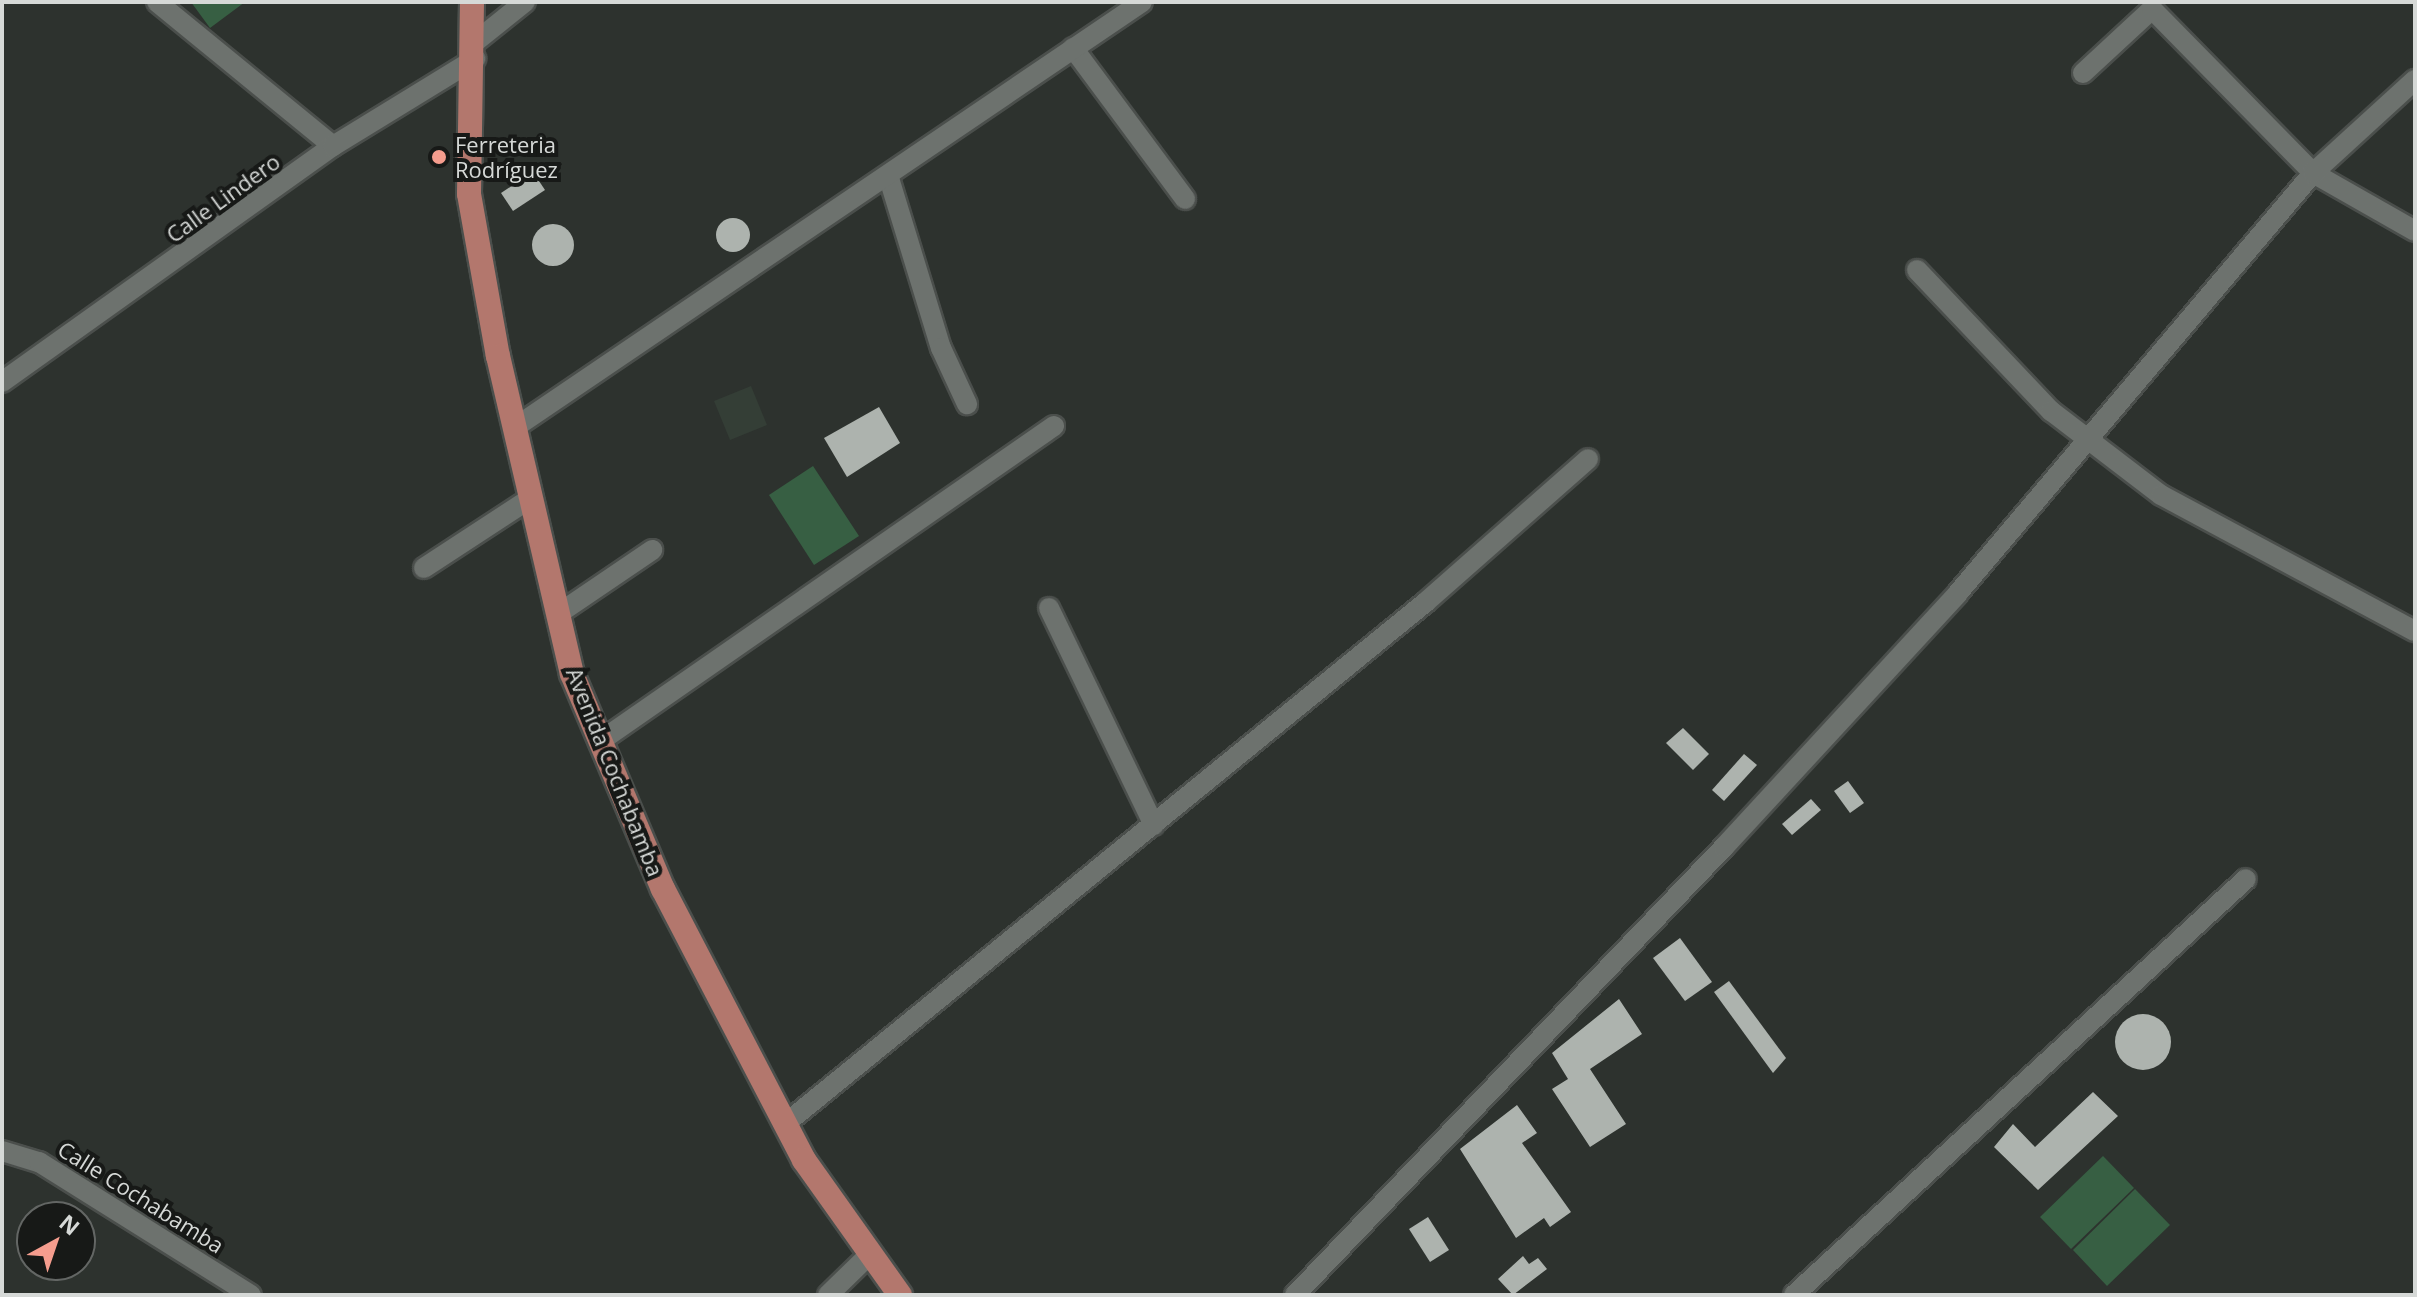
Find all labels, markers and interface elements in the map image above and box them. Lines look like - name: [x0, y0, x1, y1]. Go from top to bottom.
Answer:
- place label: Ferreteria Rodríguez: [455, 131, 558, 182]
- street label: Calle Lindero: [161, 148, 285, 248]
- marker: Ferreteria Rodríguez: [430, 148, 448, 166]
- street label: Avenida Cochabamba: [561, 664, 669, 880]
- street label: Calle Cochabamba: [53, 1135, 229, 1259]
- north arrow: [16, 1201, 96, 1281]
- text: N: [54, 1207, 87, 1241]

